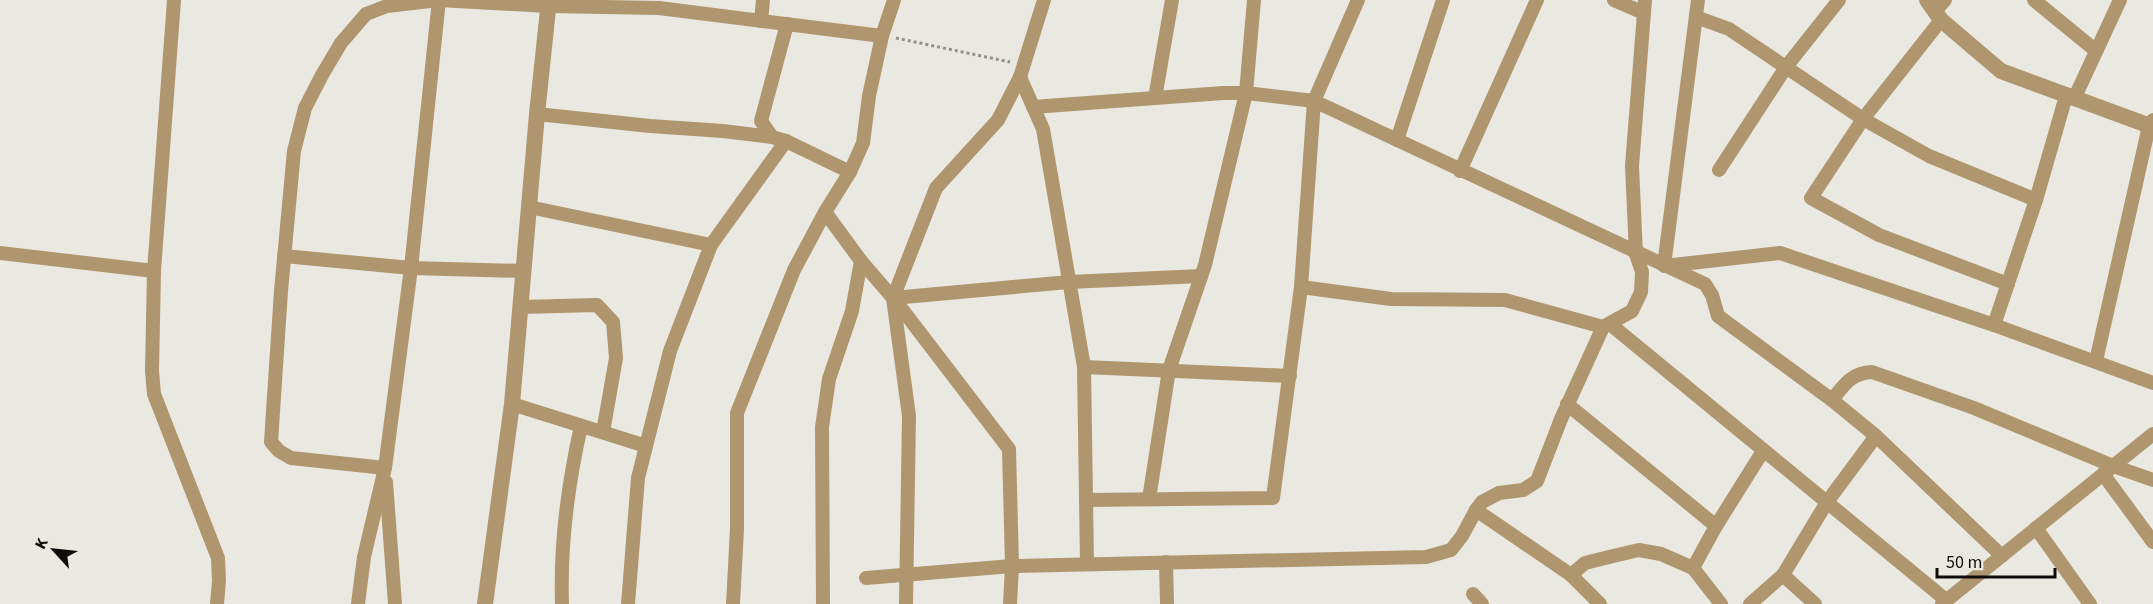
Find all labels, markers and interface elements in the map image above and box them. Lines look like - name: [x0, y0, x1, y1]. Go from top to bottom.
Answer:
- north arrow: [24, 520, 84, 580]
- text: K: [29, 534, 54, 553]
- scale bar: [1937, 541, 2056, 579]
- text: 50 m: [1946, 550, 1982, 575]

